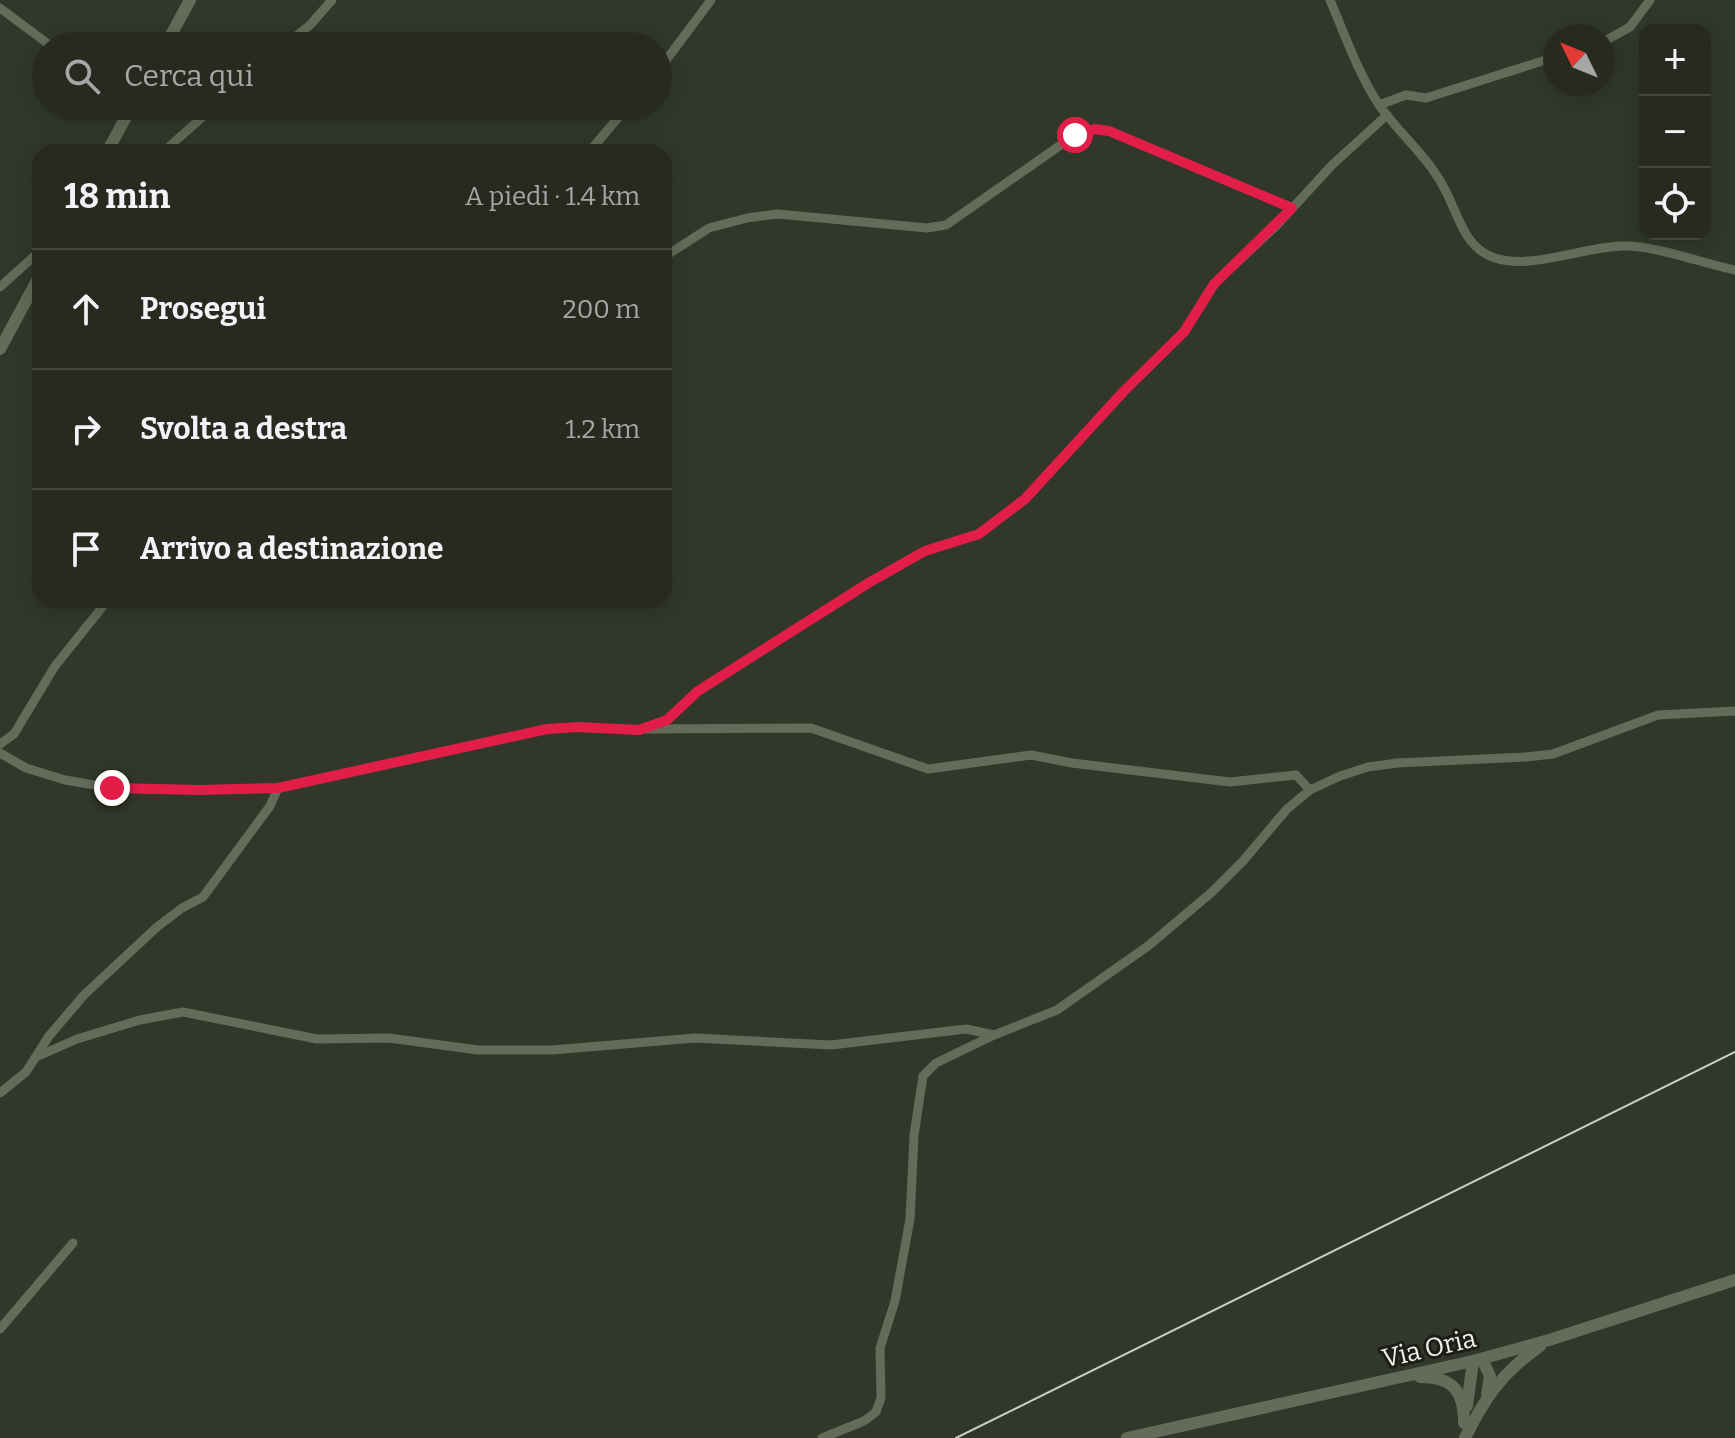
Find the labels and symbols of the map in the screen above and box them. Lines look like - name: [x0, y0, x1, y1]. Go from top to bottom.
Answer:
- north arrow: [1543, 24, 1615, 96]
- route start: [1057, 117, 1093, 153]
- route end: [94, 770, 130, 806]
- street label: Via Oria: [1379, 1323, 1479, 1374]

